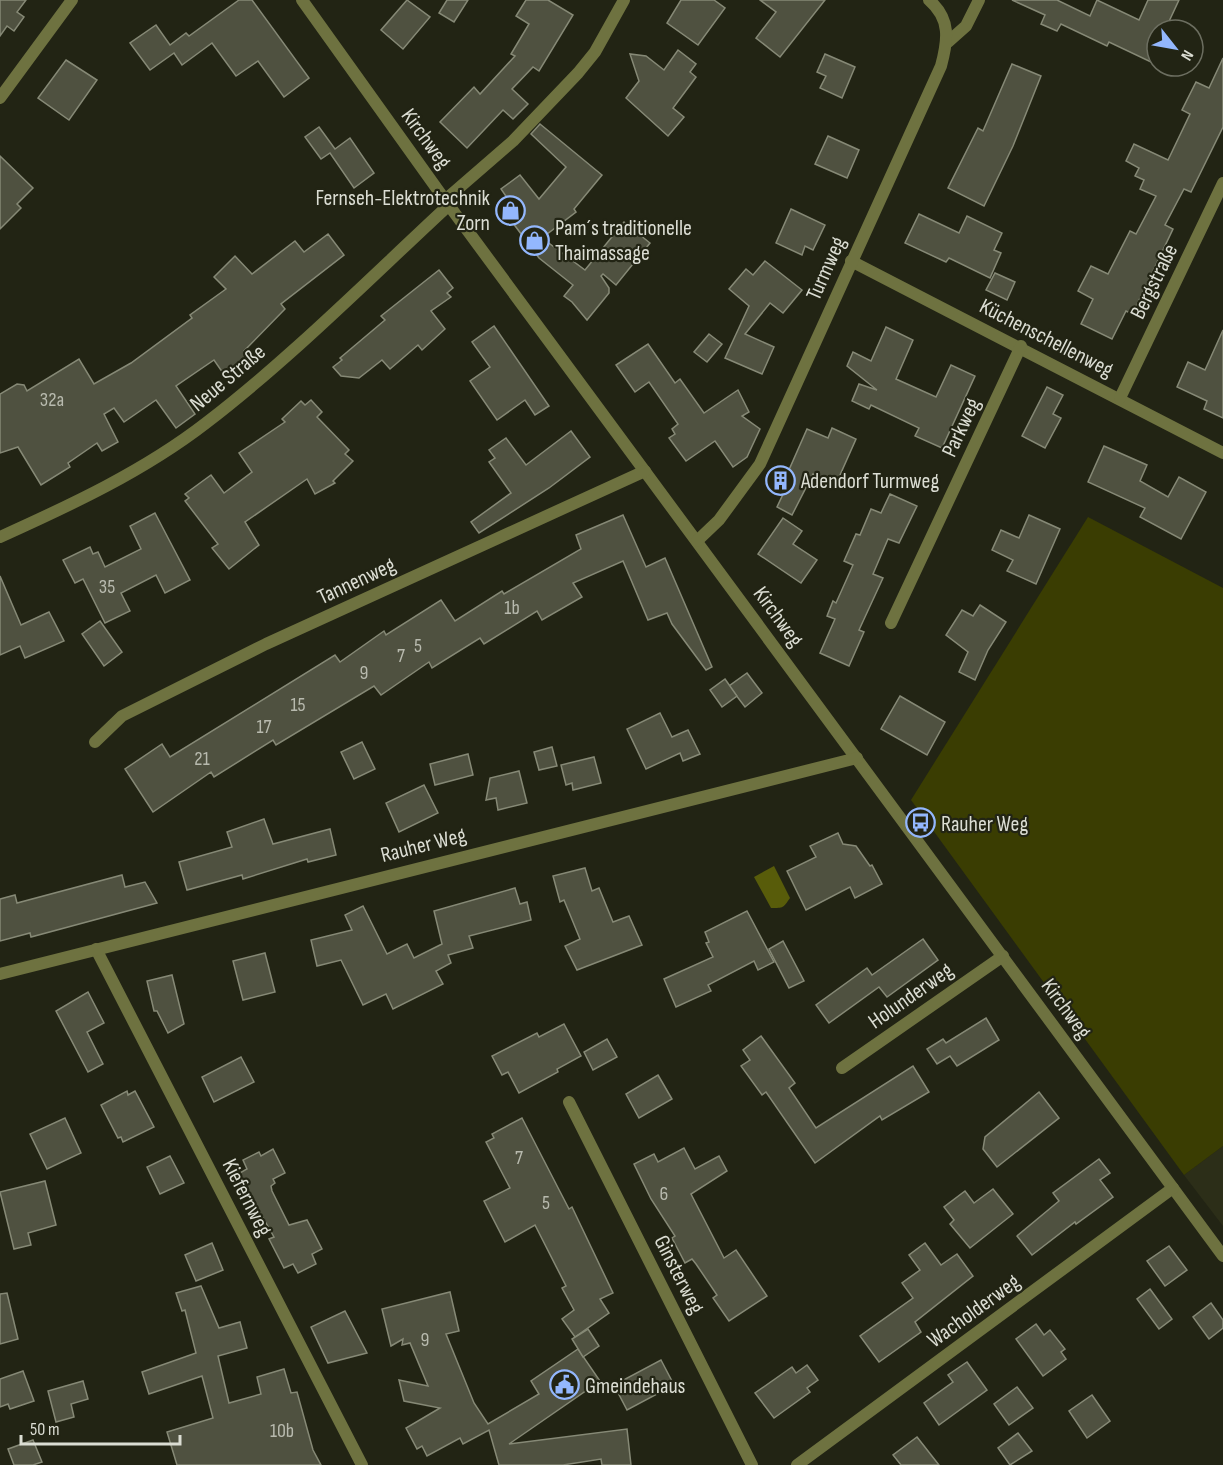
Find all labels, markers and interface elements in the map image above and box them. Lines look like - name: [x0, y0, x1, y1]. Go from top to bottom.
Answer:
- north arrow: [1145, 18, 1205, 78]
- text: N: [1176, 46, 1197, 64]
- street label: Kirchweg: [395, 103, 457, 175]
- place label: Fernseh-Elektrotechnik Zorn: [315, 185, 491, 237]
- shop icon: Fernseh-Elektrotechnik Zorn: [495, 194, 527, 226]
- place label: Pam´s traditionelle Thaimassage: [555, 215, 692, 267]
- shop icon: Pam´s traditionelle Thaimassage: [518, 224, 550, 256]
- street label: Turmweg: [800, 232, 852, 305]
- street label: Bergstraße: [1125, 240, 1184, 324]
- street label: Küchenschellenweg: [975, 293, 1118, 384]
- street label: Neue Straße: [185, 339, 271, 417]
- house number: 32a: [40, 388, 64, 412]
- street label: Parkweg: [936, 394, 987, 461]
- building icon: Adendorf Turmweg: [764, 464, 796, 496]
- place label: Adendorf Turmweg: [800, 468, 939, 495]
- street label: Tannenweg: [313, 552, 400, 611]
- house number: 35: [99, 575, 115, 599]
- street label: Kirchweg: [747, 581, 809, 653]
- house number: 1b: [504, 596, 520, 620]
- house number: 5: [414, 634, 422, 658]
- house number: 7: [397, 644, 405, 668]
- house number: 9: [360, 661, 368, 685]
- house number: 15: [290, 693, 306, 717]
- house number: 17: [257, 715, 271, 739]
- house number: 21: [194, 747, 210, 771]
- bus stop icon: Rauher Weg: [904, 807, 936, 839]
- place label: Rauher Weg: [941, 811, 1028, 838]
- street label: Rauher Weg: [378, 822, 469, 869]
- street label: Holunderweg: [863, 957, 959, 1035]
- street label: Kirchweg: [1035, 973, 1097, 1045]
- house number: 7: [515, 1146, 523, 1170]
- street label: Kiefernweg: [216, 1154, 278, 1241]
- house number: 6: [660, 1182, 668, 1206]
- house number: 5: [542, 1191, 550, 1215]
- street label: Ginsterweg: [647, 1231, 710, 1319]
- street label: Wacholderweg: [922, 1268, 1026, 1354]
- house number: 9: [421, 1328, 429, 1352]
- public building icon: Gmeindehaus: [548, 1369, 580, 1401]
- place label: Gmeindehaus: [585, 1373, 686, 1400]
- scale bar: [21, 1408, 180, 1446]
- text: 50 m: [30, 1419, 60, 1440]
- house number: 10b: [270, 1419, 294, 1443]

